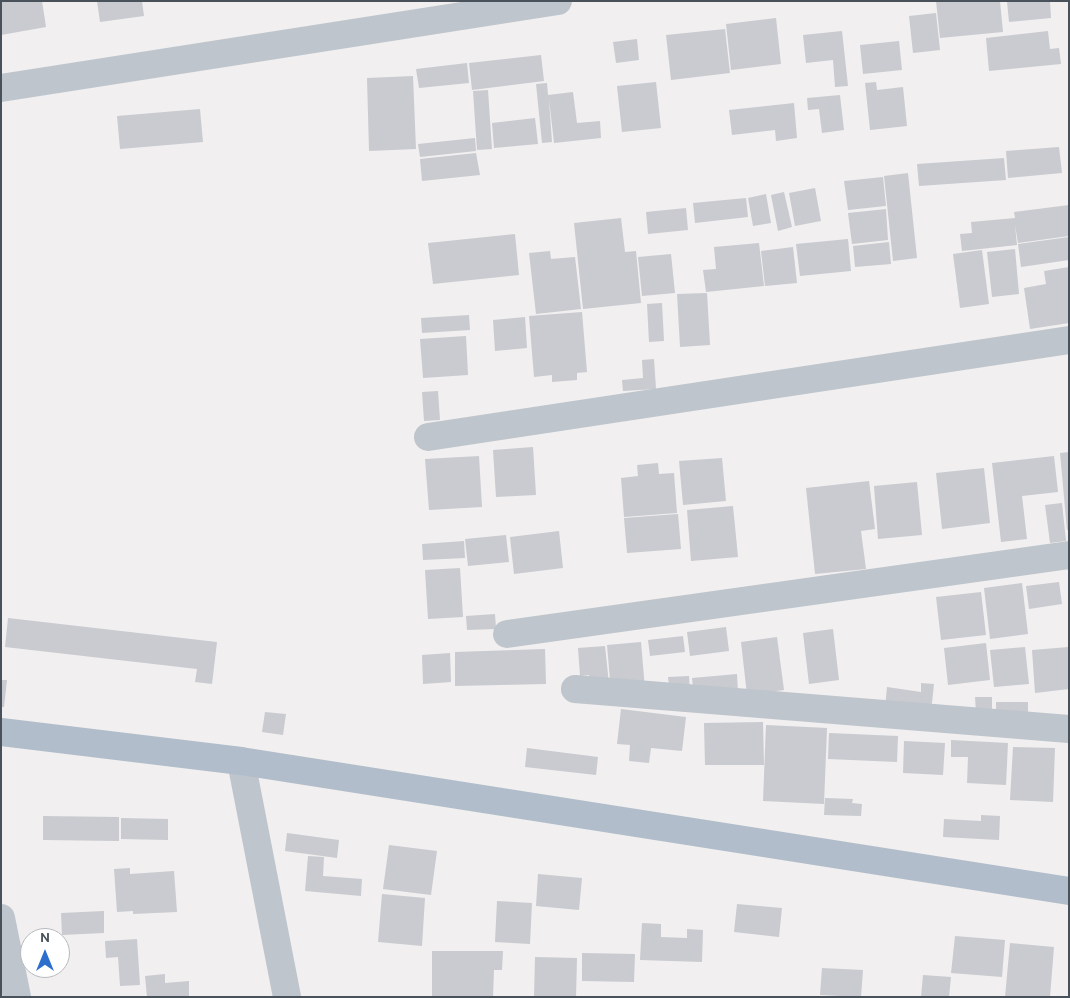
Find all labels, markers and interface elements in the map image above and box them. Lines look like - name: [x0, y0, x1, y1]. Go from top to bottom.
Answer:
- north arrow: [20, 928, 70, 978]
- text: N: [40, 930, 50, 947]

